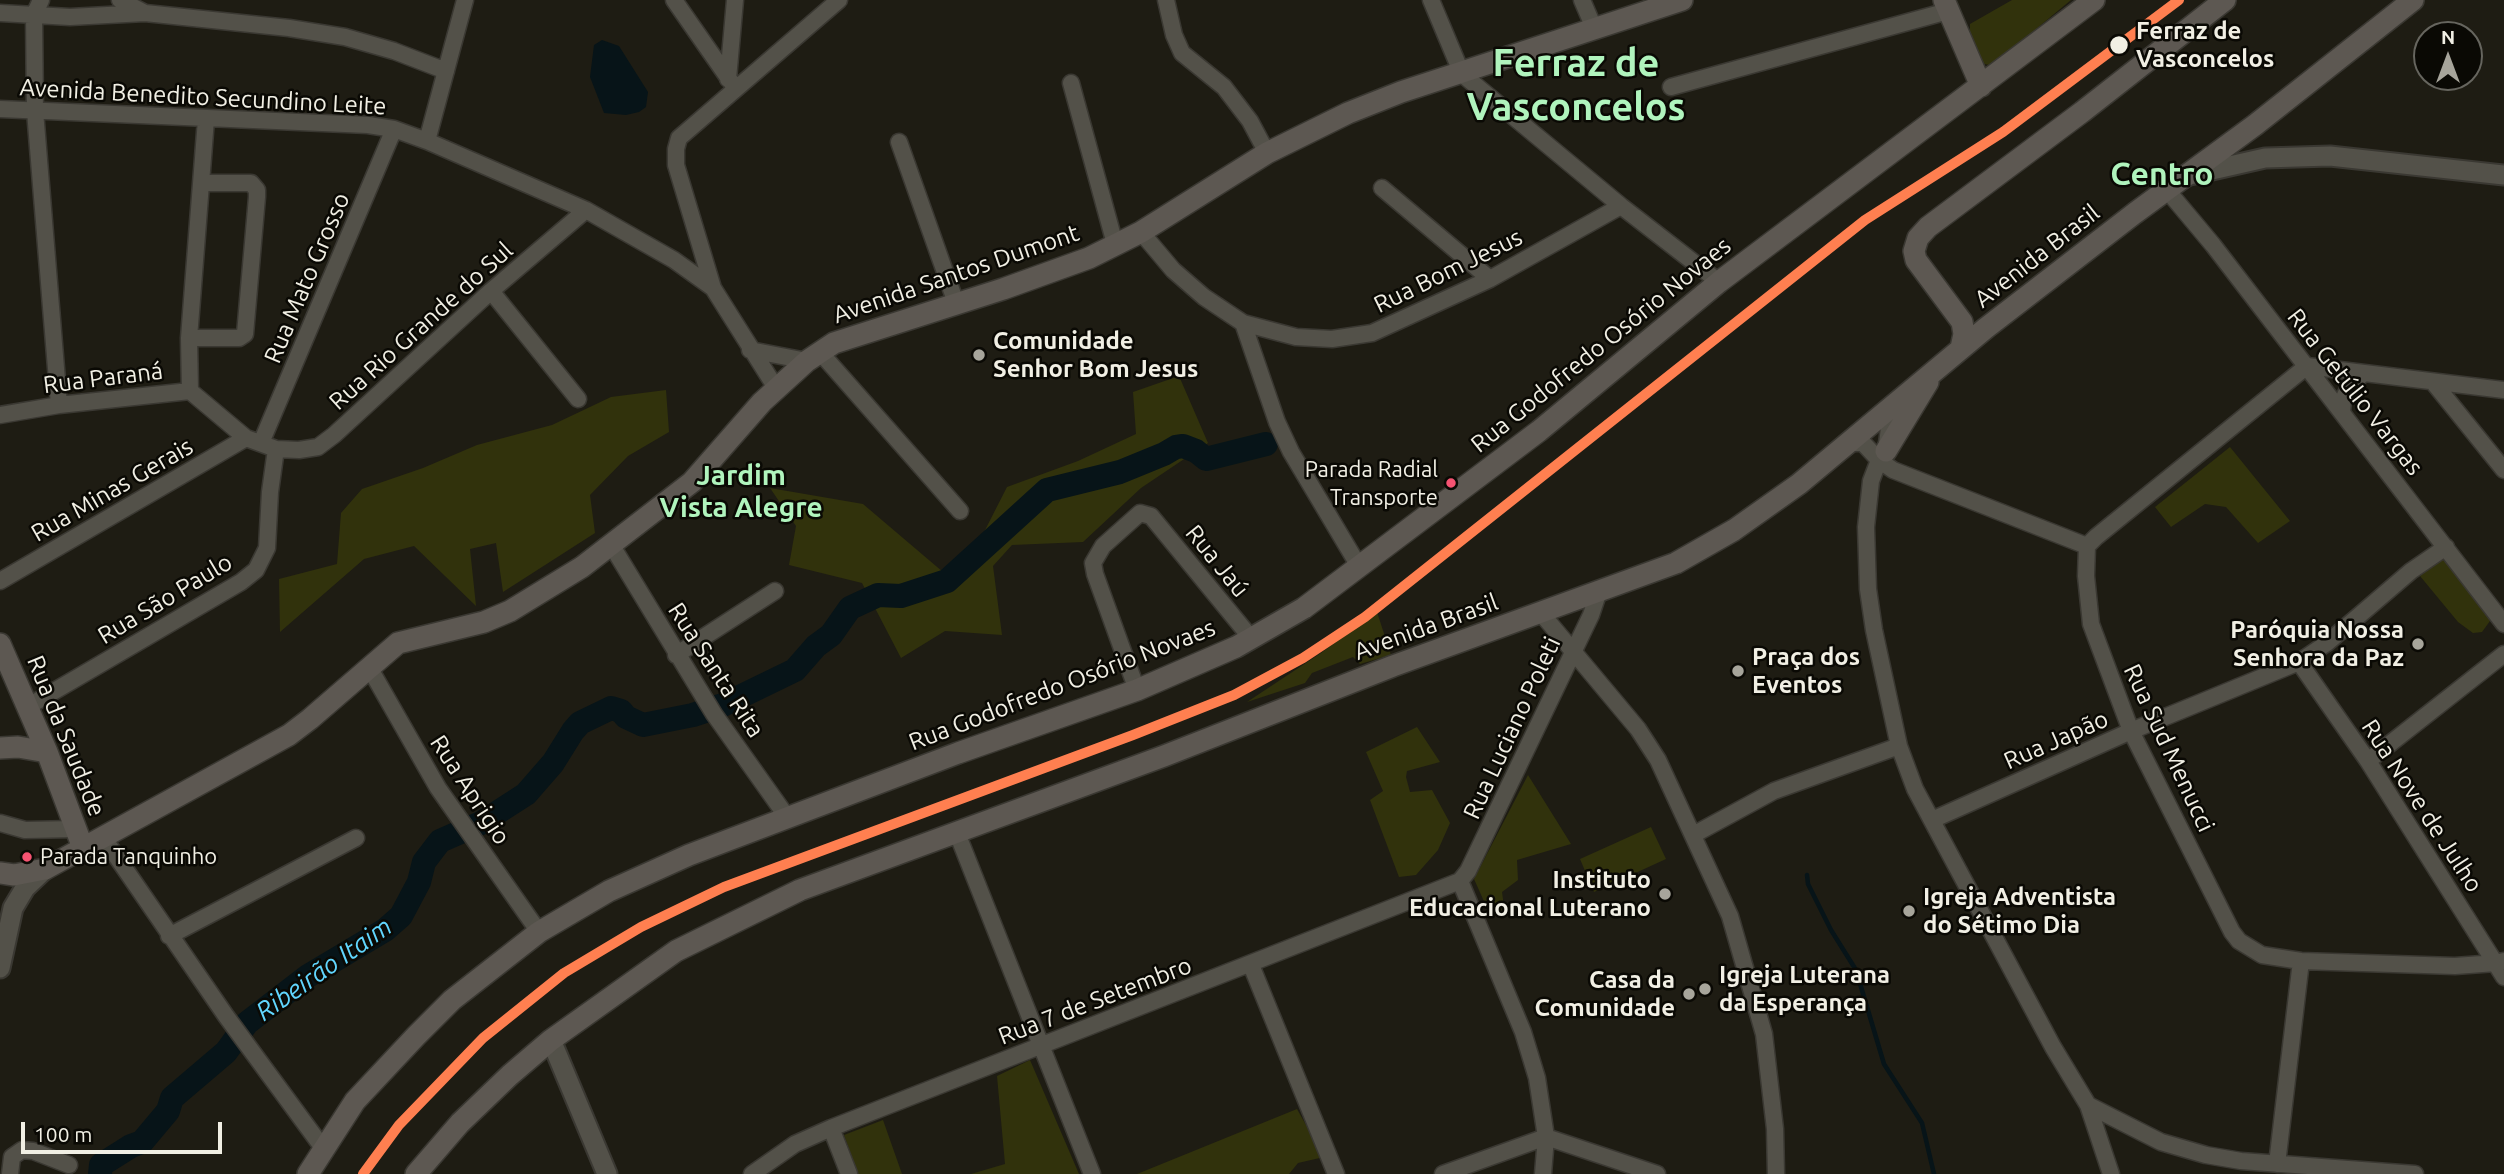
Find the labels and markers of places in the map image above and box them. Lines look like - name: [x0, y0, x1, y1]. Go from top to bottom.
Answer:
- place label: Ferraz de Vasconcelos: [2136, 17, 2274, 73]
- marker: Ferraz de Vasconcelos: [2108, 34, 2130, 56]
- place label: Comunidade Senhor Bom Jesus: [993, 327, 1198, 383]
- marker: Comunidade Senhor Bom Jesus: [971, 347, 987, 363]
- place label: Parada Radial Transporte: [1305, 457, 1438, 508]
- marker: Parada Radial Transporte: [1444, 476, 1458, 490]
- place label: Paróquia Nossa Senhora da Paz: [2230, 616, 2404, 672]
- marker: Paróquia Nossa Senhora da Paz: [2410, 636, 2426, 652]
- place label: Praça dos Eventos: [1752, 643, 1860, 699]
- marker: Praça dos Eventos: [1730, 663, 1746, 679]
- place label: Parada Tanquinho: [40, 844, 217, 870]
- marker: Parada Tanquinho: [20, 850, 34, 864]
- place label: Instituto Educacional Luterano: [1409, 866, 1651, 922]
- place label: Igreja Adventista do Sétimo Dia: [1923, 883, 2116, 939]
- marker: Instituto Educacional Luterano: [1657, 886, 1673, 902]
- marker: Igreja Adventista do Sétimo Dia: [1901, 903, 1917, 919]
- place label: Igreja Luterana da Esperança: [1719, 961, 1890, 1017]
- place label: Casa da Comunidade: [1534, 966, 1675, 1022]
- marker: Igreja Luterana da Esperança: [1697, 981, 1713, 997]
- marker: Casa da Comunidade: [1681, 986, 1697, 1002]

